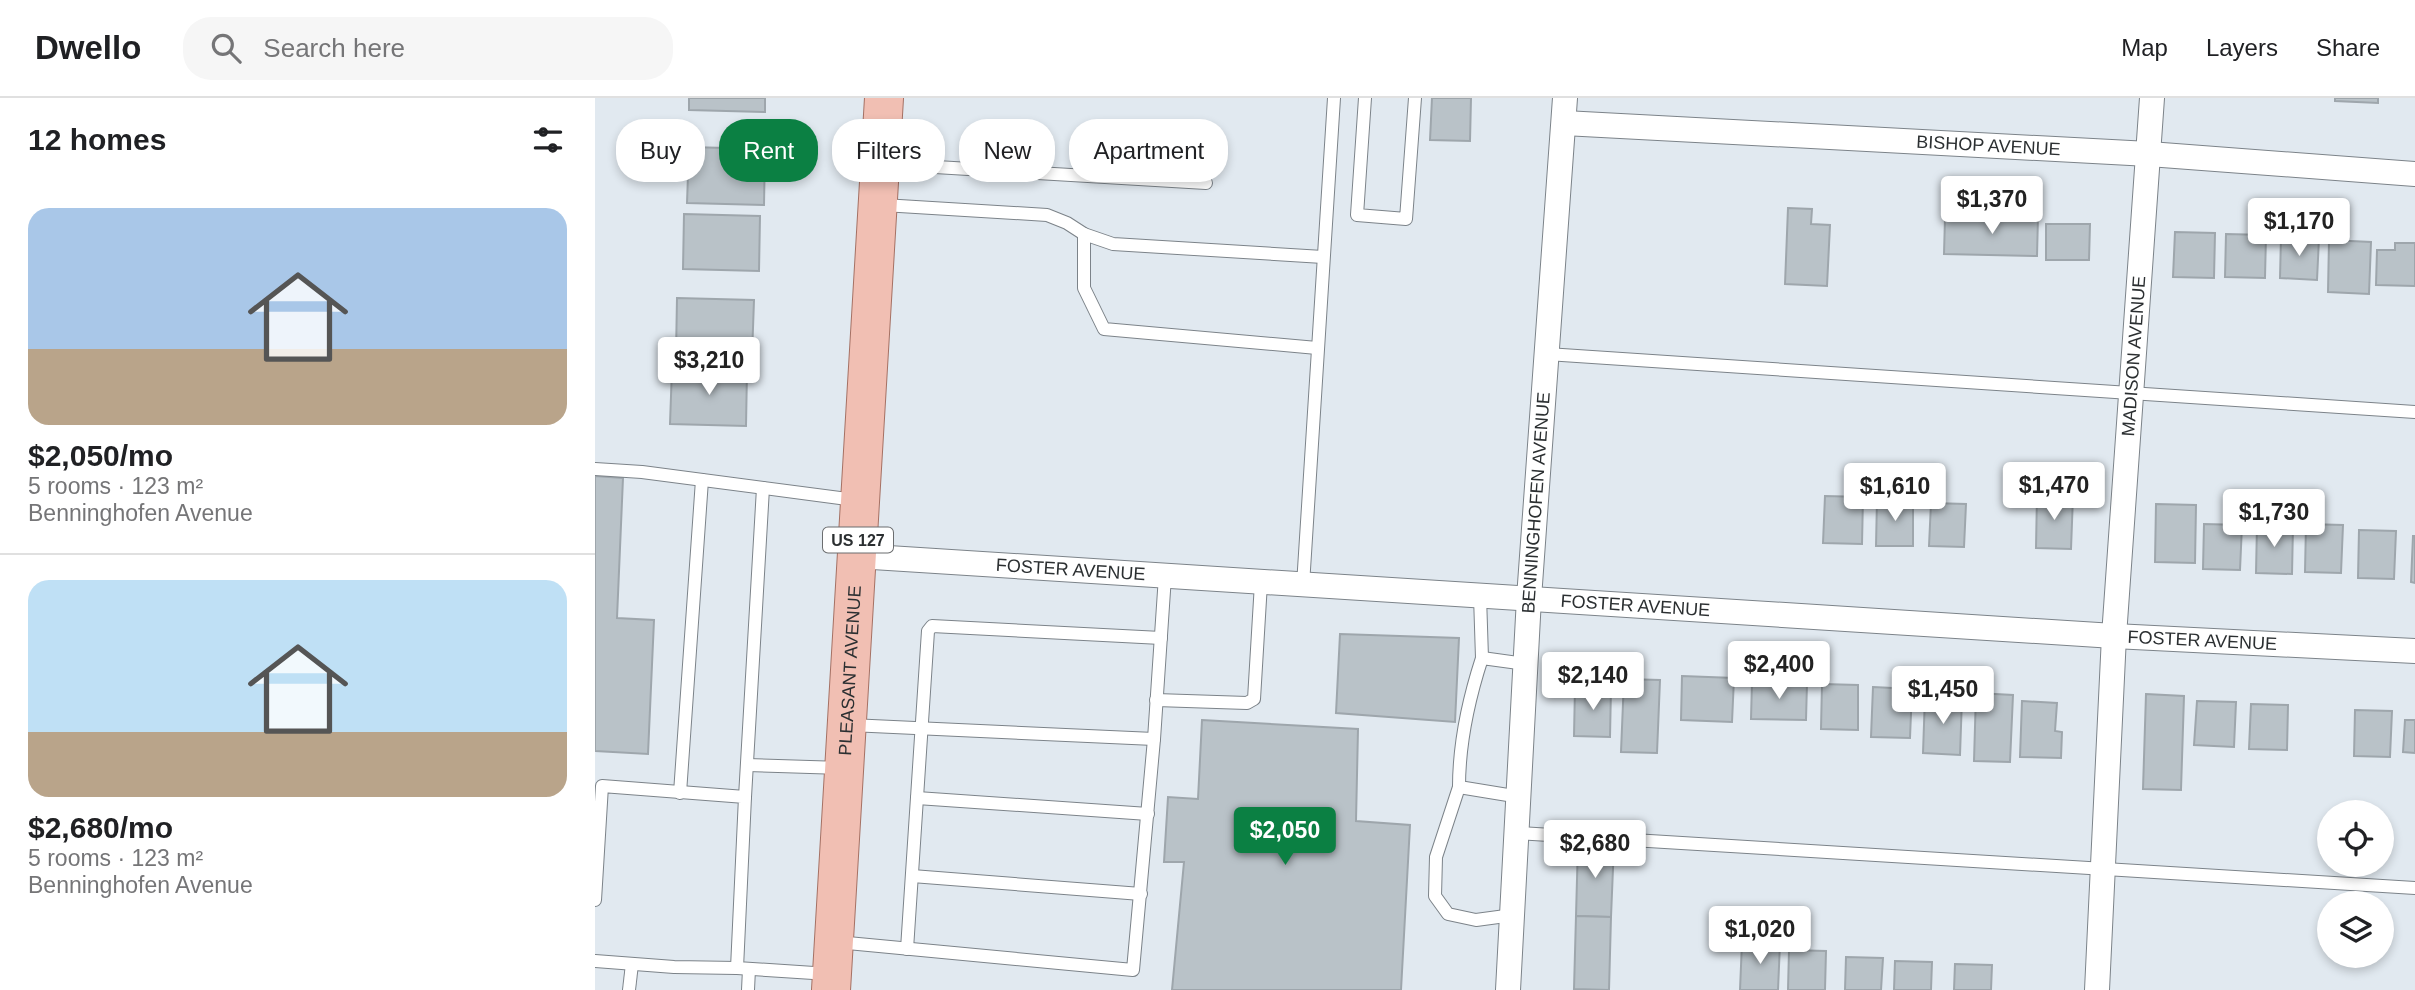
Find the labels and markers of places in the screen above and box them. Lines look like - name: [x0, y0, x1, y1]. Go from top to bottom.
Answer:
- pin: $1,370: [1935, 176, 2049, 236]
- pin: $1,170: [2242, 198, 2356, 258]
- pin: $3,210: [652, 338, 766, 397]
- pin: $1,470: [1997, 462, 2111, 522]
- pin: $1,610: [1838, 464, 1952, 523]
- pin: $1,730: [2217, 490, 2331, 549]
- pin: $2,400: [1722, 642, 1836, 701]
- pin: $2,140: [1536, 652, 1650, 712]
- pin: $1,450: [1886, 666, 2000, 726]
- pin: $2,050: [1228, 808, 1342, 867]
- pin: $2,680: [1538, 820, 1652, 880]
- pin: $1,020: [1703, 906, 1817, 966]

